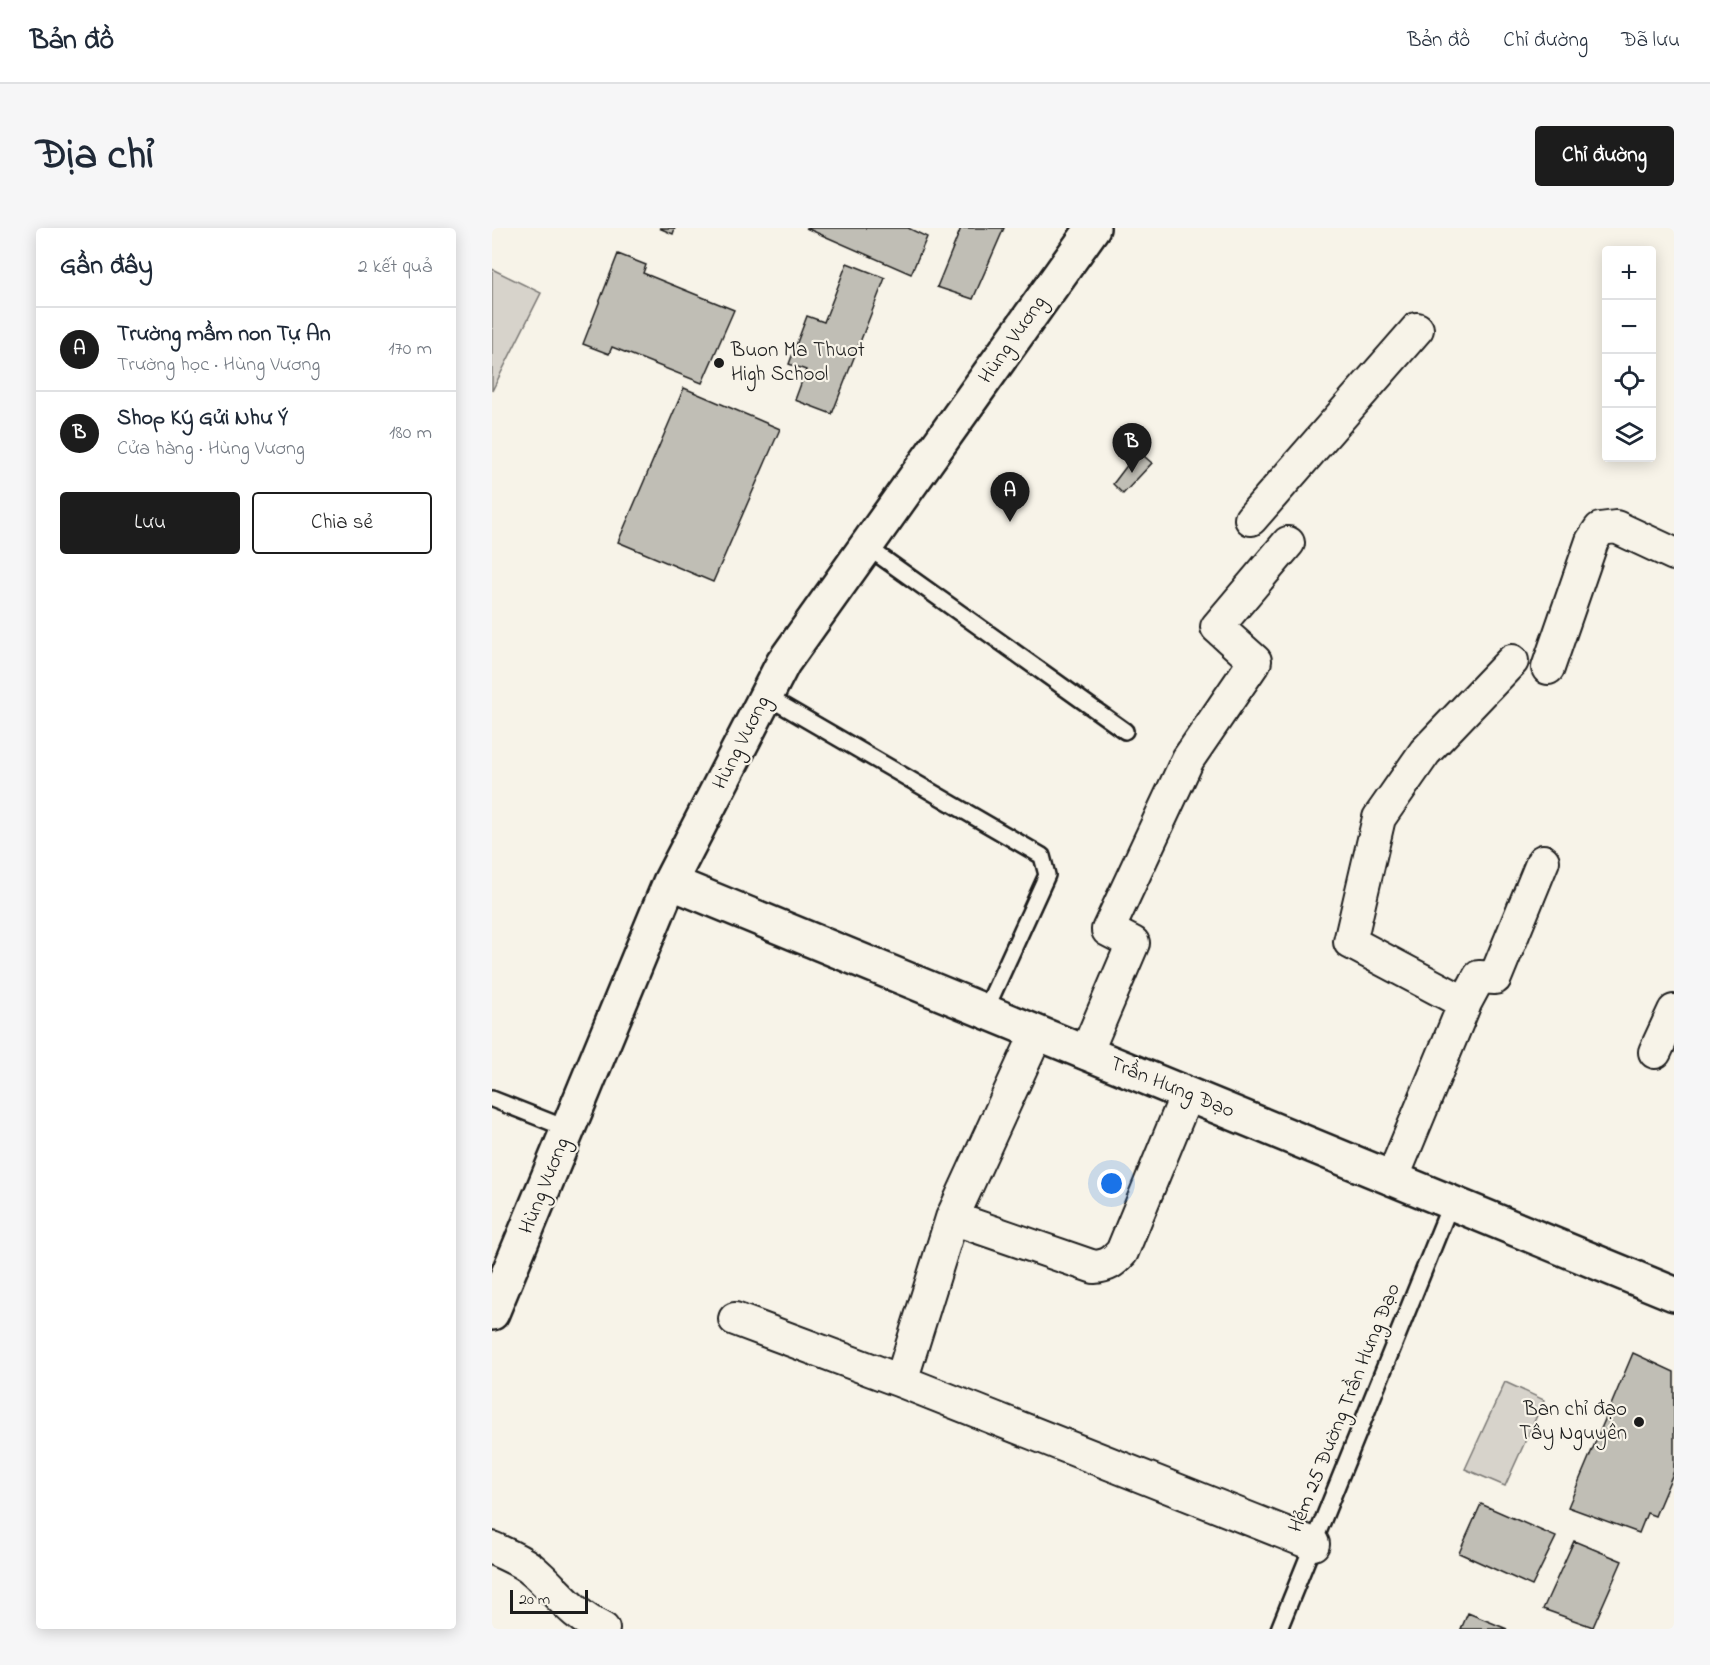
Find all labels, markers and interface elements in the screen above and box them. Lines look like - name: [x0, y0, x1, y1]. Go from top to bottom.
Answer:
- text: Bản đồ: [30, 21, 114, 62]
- text: Bản đồ: [1407, 26, 1470, 56]
- text: Chỉ đường: [1503, 26, 1588, 56]
- text: Đã lưu: [1621, 26, 1680, 56]
- text: Địa chỉ: [36, 126, 154, 187]
- button: Chỉ đường: [1535, 126, 1674, 186]
- map controls: [1602, 246, 1656, 462]
- button: +: [1602, 246, 1656, 300]
- text: Gần đây: [60, 248, 153, 286]
- text: 2 kết quả: [358, 253, 432, 282]
- street label: Hùng Vương: [972, 290, 1056, 391]
- button: −: [1602, 300, 1656, 354]
- text: Trường mầm non Tự An: [117, 319, 331, 351]
- text: A: [73, 335, 86, 364]
- text: 170 m: [388, 335, 432, 364]
- place label: Buon Ma Thuot High School: [730, 336, 865, 392]
- text: Trường học · Hùng Vương: [117, 351, 320, 380]
- button: locate: [1602, 354, 1656, 408]
- marker: Buon Ma Thuot High School: [712, 356, 726, 370]
- text: Shop Ký Gửi Như Ý: [117, 403, 288, 435]
- button: layers: [1602, 408, 1656, 462]
- text: B: [73, 419, 86, 448]
- text: 180 m: [389, 419, 432, 448]
- pin: B: [1112, 424, 1152, 473]
- text: Cửa hàng · Hùng Vương: [117, 435, 305, 464]
- pin: A: [990, 472, 1030, 522]
- button: Lưu: [60, 492, 240, 554]
- button: Chia sẻ: [252, 492, 432, 554]
- street label: Hùng Vương: [706, 691, 780, 796]
- street label: Trần Hưng Đạo: [1104, 1049, 1239, 1129]
- street label: Hùng Vương: [512, 1133, 580, 1240]
- your location: [1097, 1169, 1126, 1198]
- street label: Hẻm 25 Đường Trần Hưng Đạo: [1281, 1279, 1411, 1538]
- place label: Ban chỉ đạo Tây Nguyên: [1519, 1395, 1627, 1451]
- marker: Ban chỉ đạo Tây Nguyên: [1632, 1415, 1646, 1429]
- scale bar: [510, 1587, 588, 1614]
- text: 20 m: [519, 1588, 550, 1612]

